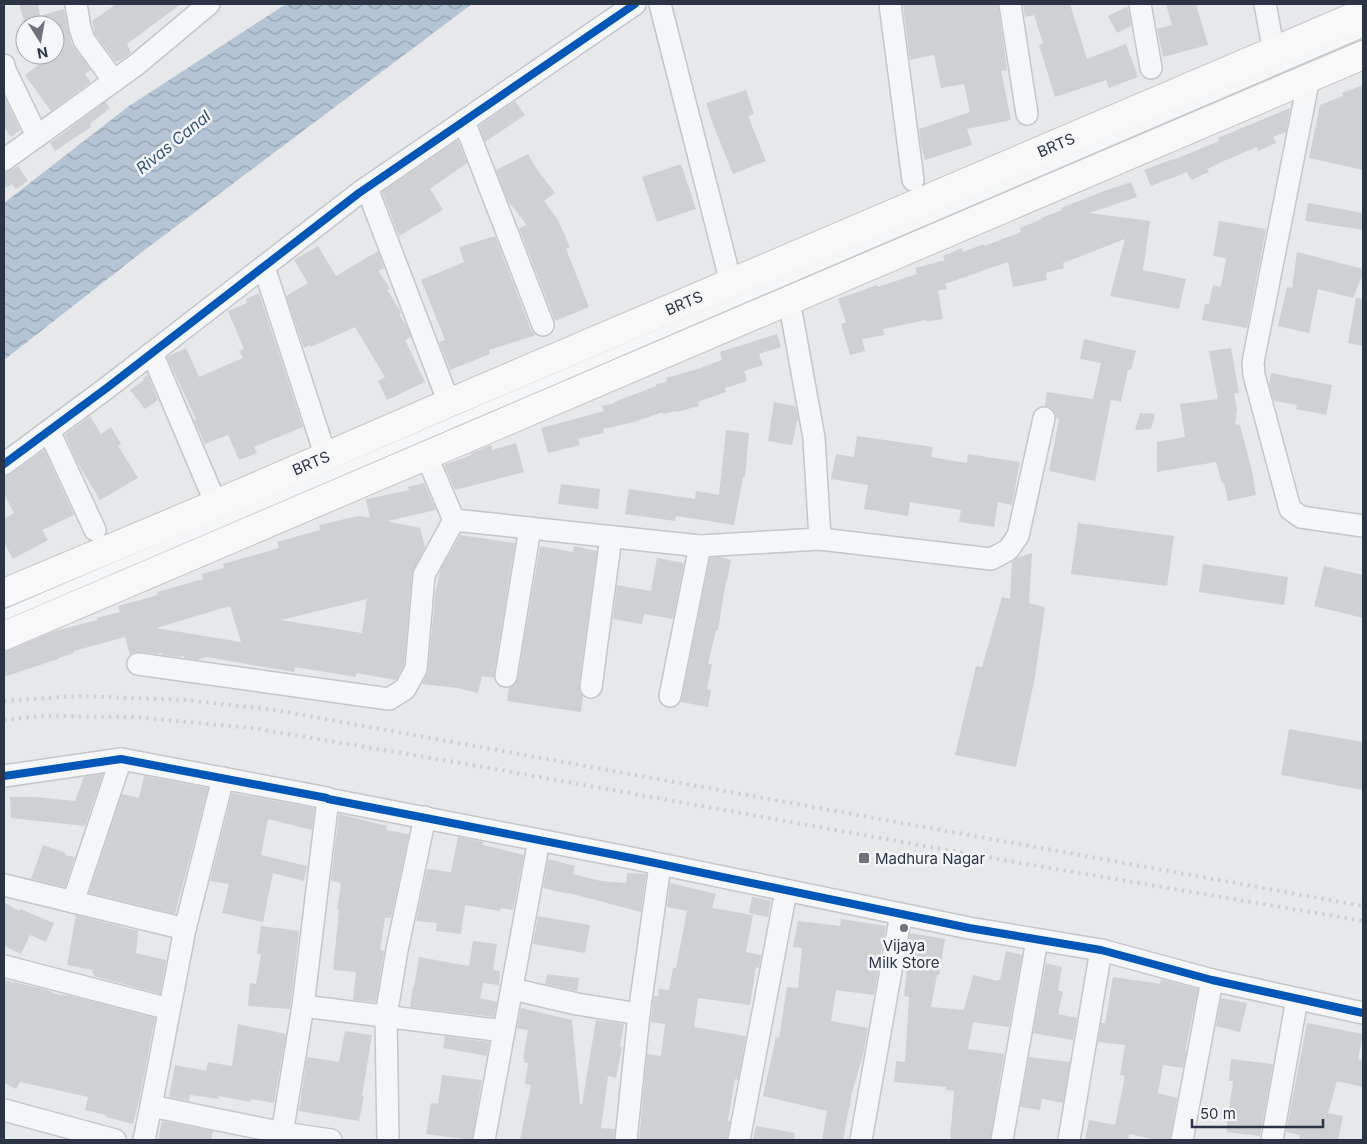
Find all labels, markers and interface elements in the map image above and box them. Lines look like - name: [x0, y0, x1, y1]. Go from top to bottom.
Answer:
- north arrow: [15, 15, 65, 65]
- text: N: [36, 44, 49, 63]
- water label: Rivas Canal: [132, 106, 214, 178]
- street label: BRTS: [1034, 129, 1078, 161]
- street label: BRTS: [662, 287, 706, 319]
- street label: BRTS: [289, 447, 333, 479]
- place label: Madhura Nagar: [875, 849, 986, 868]
- marker: Madhura Nagar: [857, 851, 871, 865]
- marker: Vijaya Milk Store: [898, 922, 910, 934]
- place label: Vijaya Milk Store: [869, 936, 939, 972]
- scale bar: [1192, 1096, 1323, 1128]
- text: 50 m: [1200, 1104, 1236, 1123]

